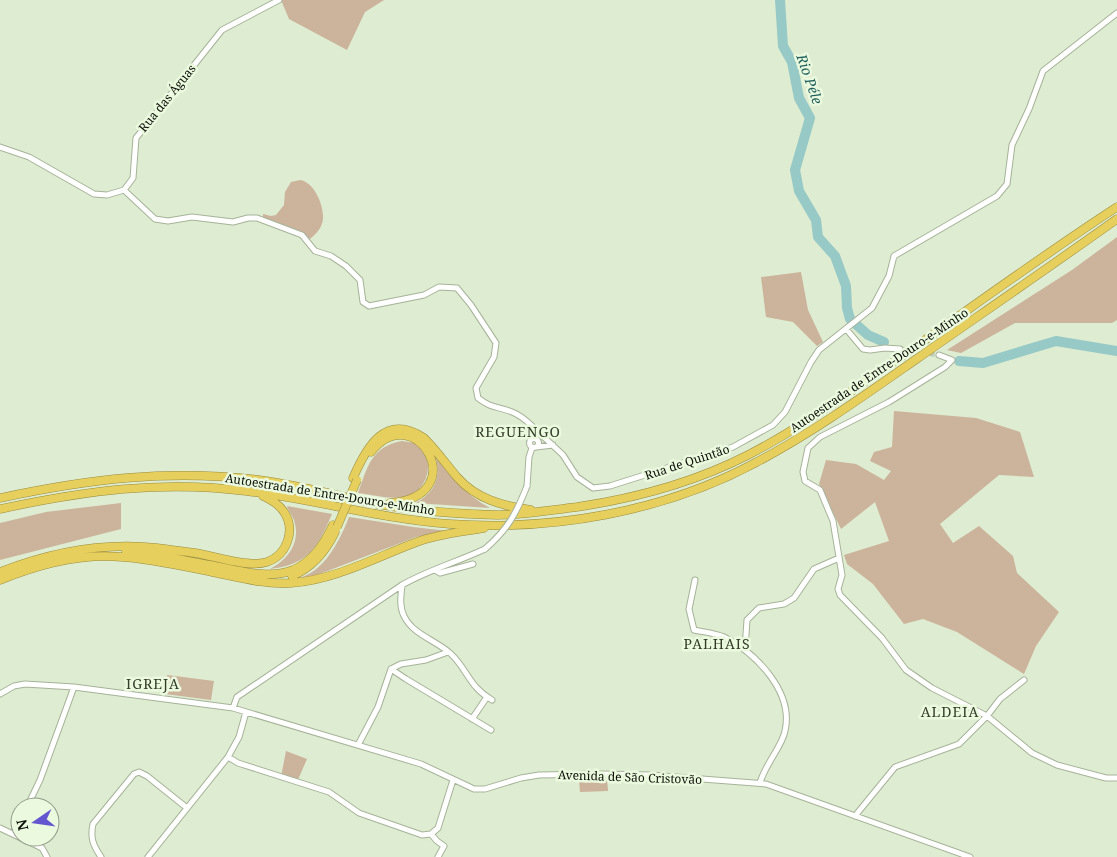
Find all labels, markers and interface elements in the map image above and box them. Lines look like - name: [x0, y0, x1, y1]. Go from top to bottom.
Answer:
- water label: Rio Péle: [792, 50, 827, 107]
- street label: Rua das Águas: [134, 61, 200, 135]
- street label: Autoestrada de Entre-Douro-e-Minho: [786, 304, 972, 436]
- district label: REGUENGO: [475, 422, 561, 441]
- street label: Rua de Quintão: [642, 440, 732, 484]
- street label: Autoestrada de Entre-Douro-e-Minho: [224, 469, 436, 519]
- district label: PALHAIS: [683, 634, 751, 653]
- district label: IGREJA: [126, 674, 180, 693]
- district label: ALDEIA: [921, 702, 979, 721]
- street label: Avenida de São Cristovão: [558, 766, 702, 788]
- north arrow: [10, 797, 60, 847]
- text: N: [11, 818, 32, 833]

